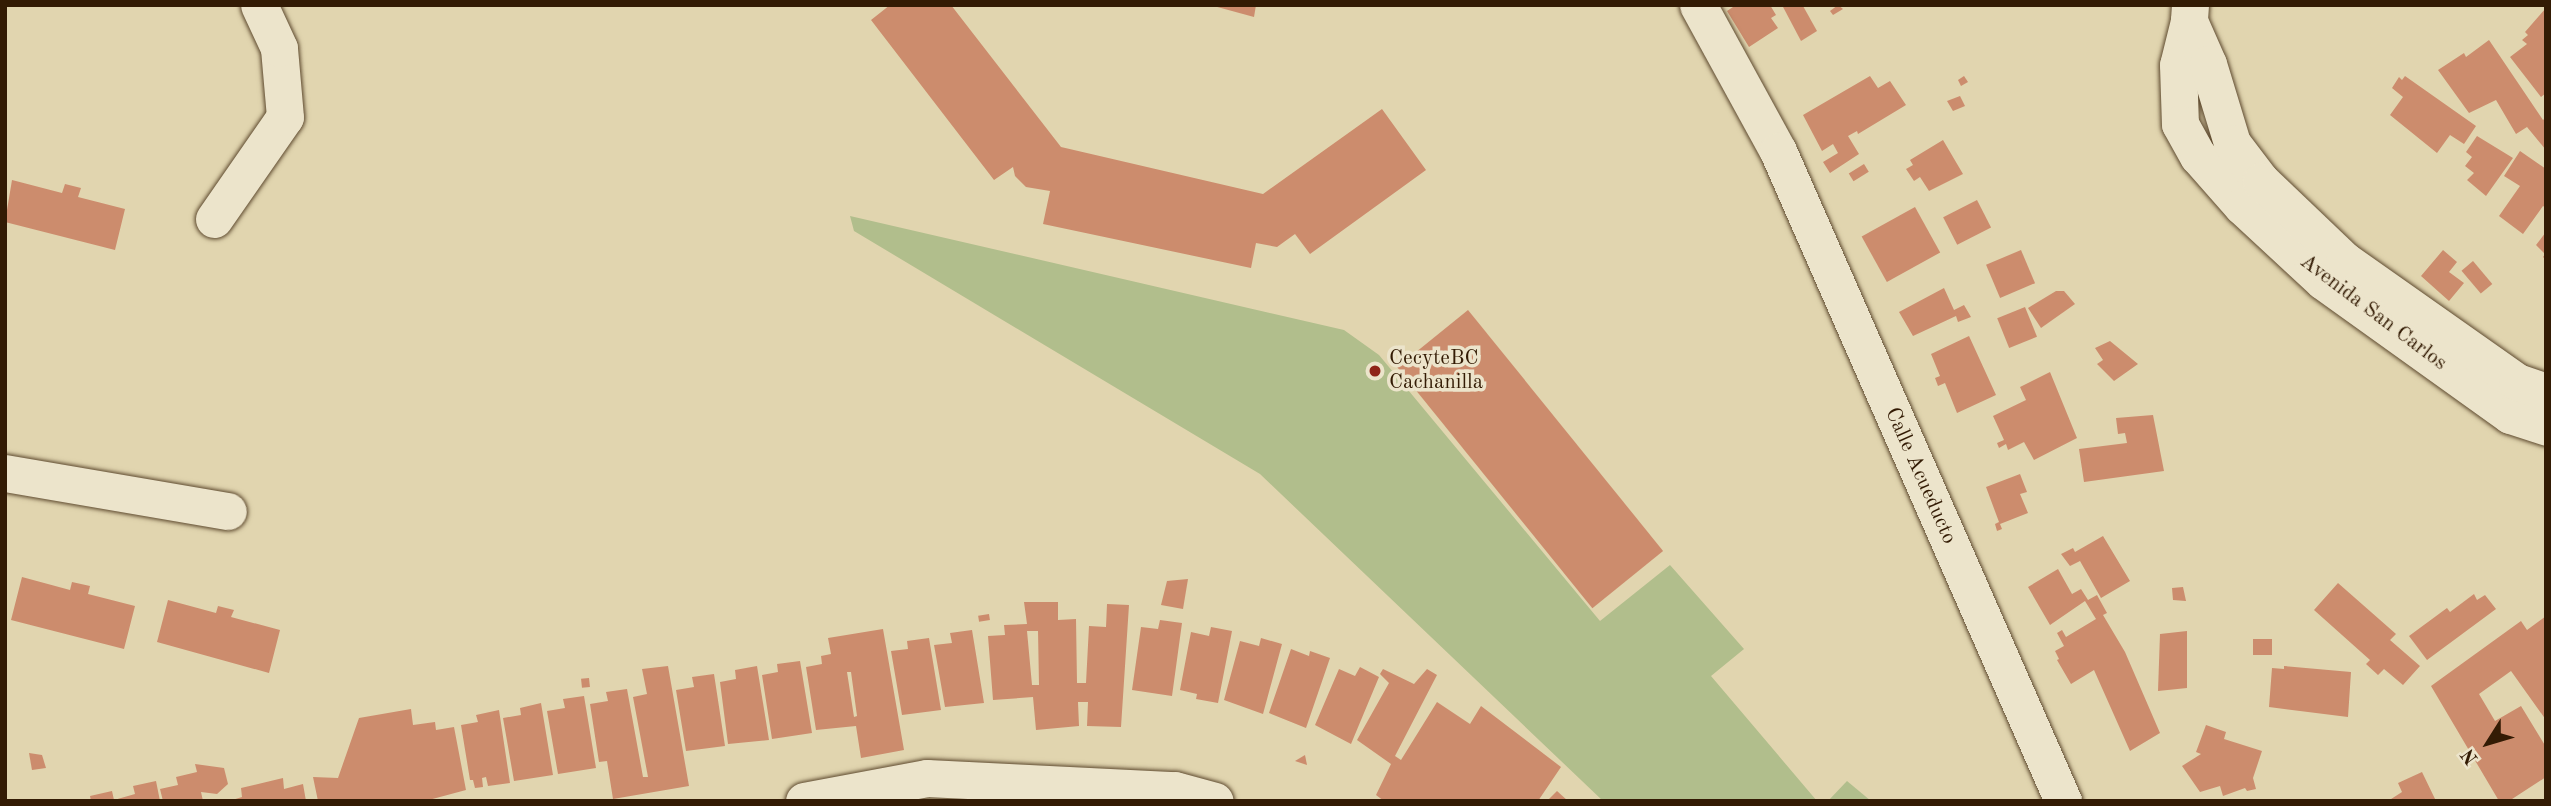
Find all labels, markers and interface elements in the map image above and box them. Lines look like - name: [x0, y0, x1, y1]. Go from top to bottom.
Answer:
- street label: Avenida San Carlos: [2295, 250, 2451, 376]
- place label: CecyteBC Cachanilla: [1389, 346, 1483, 396]
- marker: CecyteBC Cachanilla: [1367, 363, 1383, 379]
- street label: Calle Acueducto: [1879, 404, 1961, 548]
- north arrow: [2453, 708, 2523, 778]
- text: N: [2459, 744, 2483, 767]

